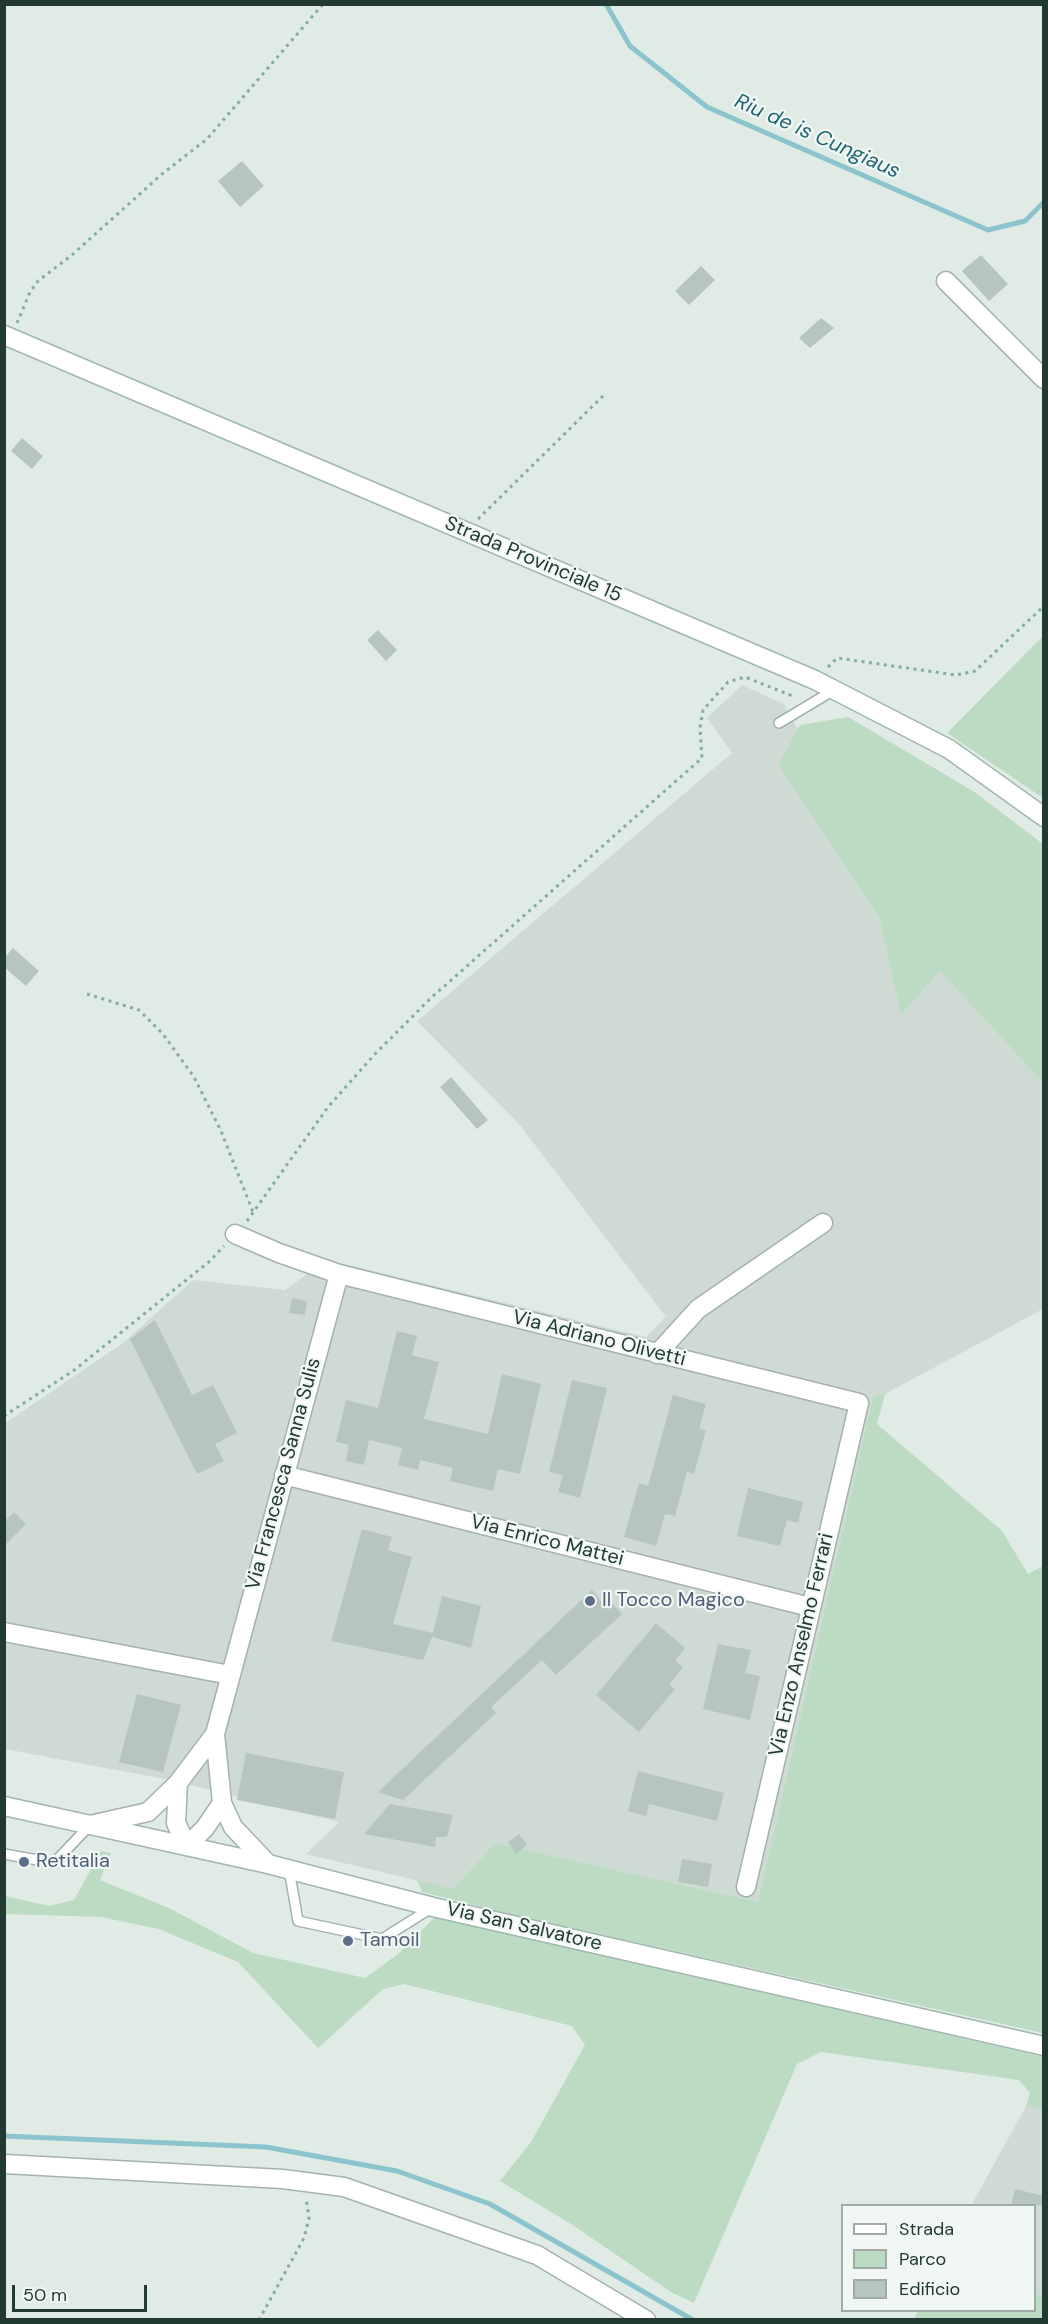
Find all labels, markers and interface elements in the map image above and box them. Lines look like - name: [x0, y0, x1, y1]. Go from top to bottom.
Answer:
- water label: Riu de is Cungiaus: [730, 89, 904, 185]
- street label: Strada Provinciale 15: [441, 512, 625, 608]
- street label: Via Adriano Olivetti: [510, 1306, 688, 1372]
- street label: Via Francesca Sanna Sulis: [241, 1355, 327, 1593]
- street label: Via Enrico Mattei: [468, 1510, 626, 1572]
- street label: Via Enzo Anselmo Ferrari: [765, 1531, 839, 1759]
- place label: Il Tocco Magico: [602, 1589, 745, 1613]
- marker: Il Tocco Magico: [583, 1594, 597, 1608]
- place label: Retitalia: [36, 1850, 110, 1874]
- marker: Retitalia: [17, 1855, 31, 1869]
- street label: Via San Salvatore: [444, 1897, 604, 1957]
- place label: Tamoil: [360, 1929, 420, 1953]
- marker: Tamoil: [341, 1934, 355, 1948]
- legend: [841, 2204, 1036, 2312]
- text: Strada: [899, 2217, 954, 2241]
- text: Parco: [899, 2247, 946, 2271]
- scale bar: [15, 2273, 150, 2311]
- text: Edificio: [899, 2277, 960, 2301]
- text: 50 m: [23, 2283, 67, 2307]

